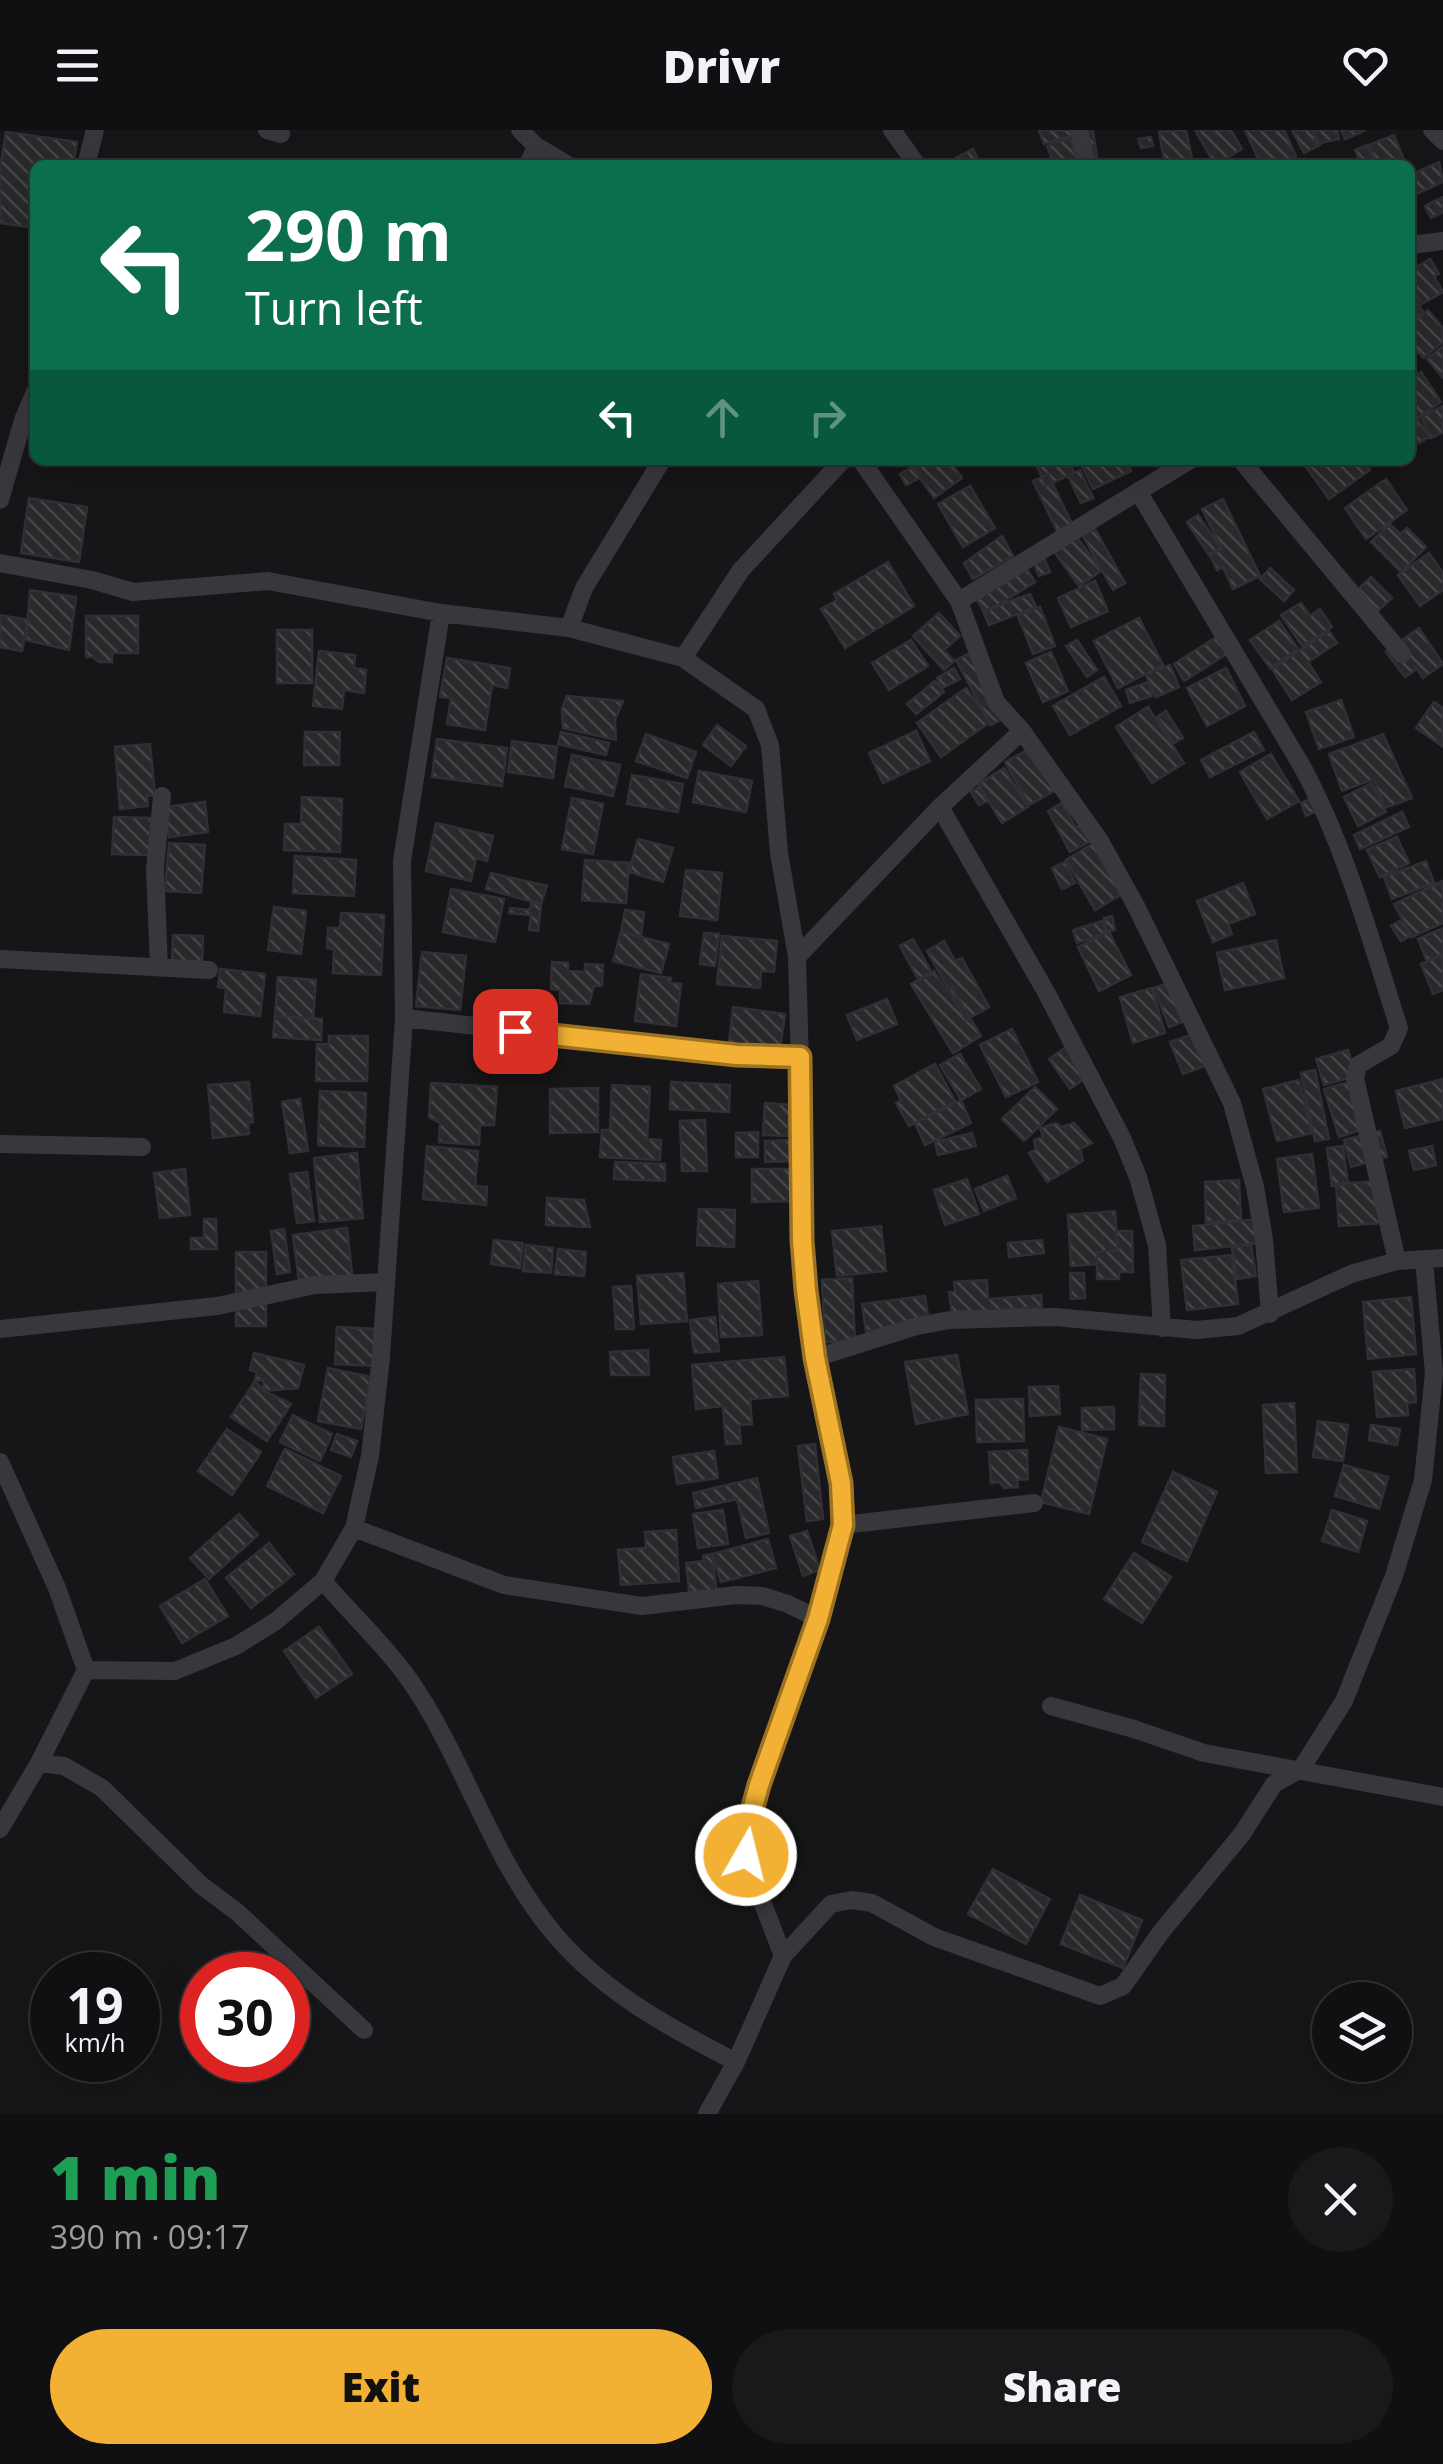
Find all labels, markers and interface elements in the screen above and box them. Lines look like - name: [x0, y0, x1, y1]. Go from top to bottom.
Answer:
- text: Drivr: [663, 35, 780, 96]
- icon: menu: [50, 38, 105, 93]
- icon: heart: [1338, 38, 1393, 93]
- text: 290 m: [245, 186, 452, 282]
- icon: left: [80, 200, 210, 330]
- text: Turn left: [245, 277, 423, 338]
- icon: left: [590, 390, 645, 445]
- icon: ahead: [695, 390, 750, 445]
- icon: right: [800, 390, 855, 445]
- pin: [473, 989, 558, 1074]
- icon: arrive: [488, 1004, 543, 1059]
- position arrow: [694, 1803, 798, 1907]
- speed limit sign: 30: [180, 1952, 310, 2082]
- text: 19: [66, 1971, 124, 2039]
- map controls: [1312, 1982, 1412, 2082]
- button: layers: [1312, 1982, 1412, 2082]
- text: km/h: [65, 2025, 125, 2059]
- text: 1 min: [50, 2136, 220, 2218]
- button: close: [1288, 2147, 1393, 2252]
- text: 390 m · 09:17: [50, 2215, 249, 2258]
- button: Exit: [50, 2329, 712, 2444]
- button: Share: [732, 2329, 1393, 2444]

